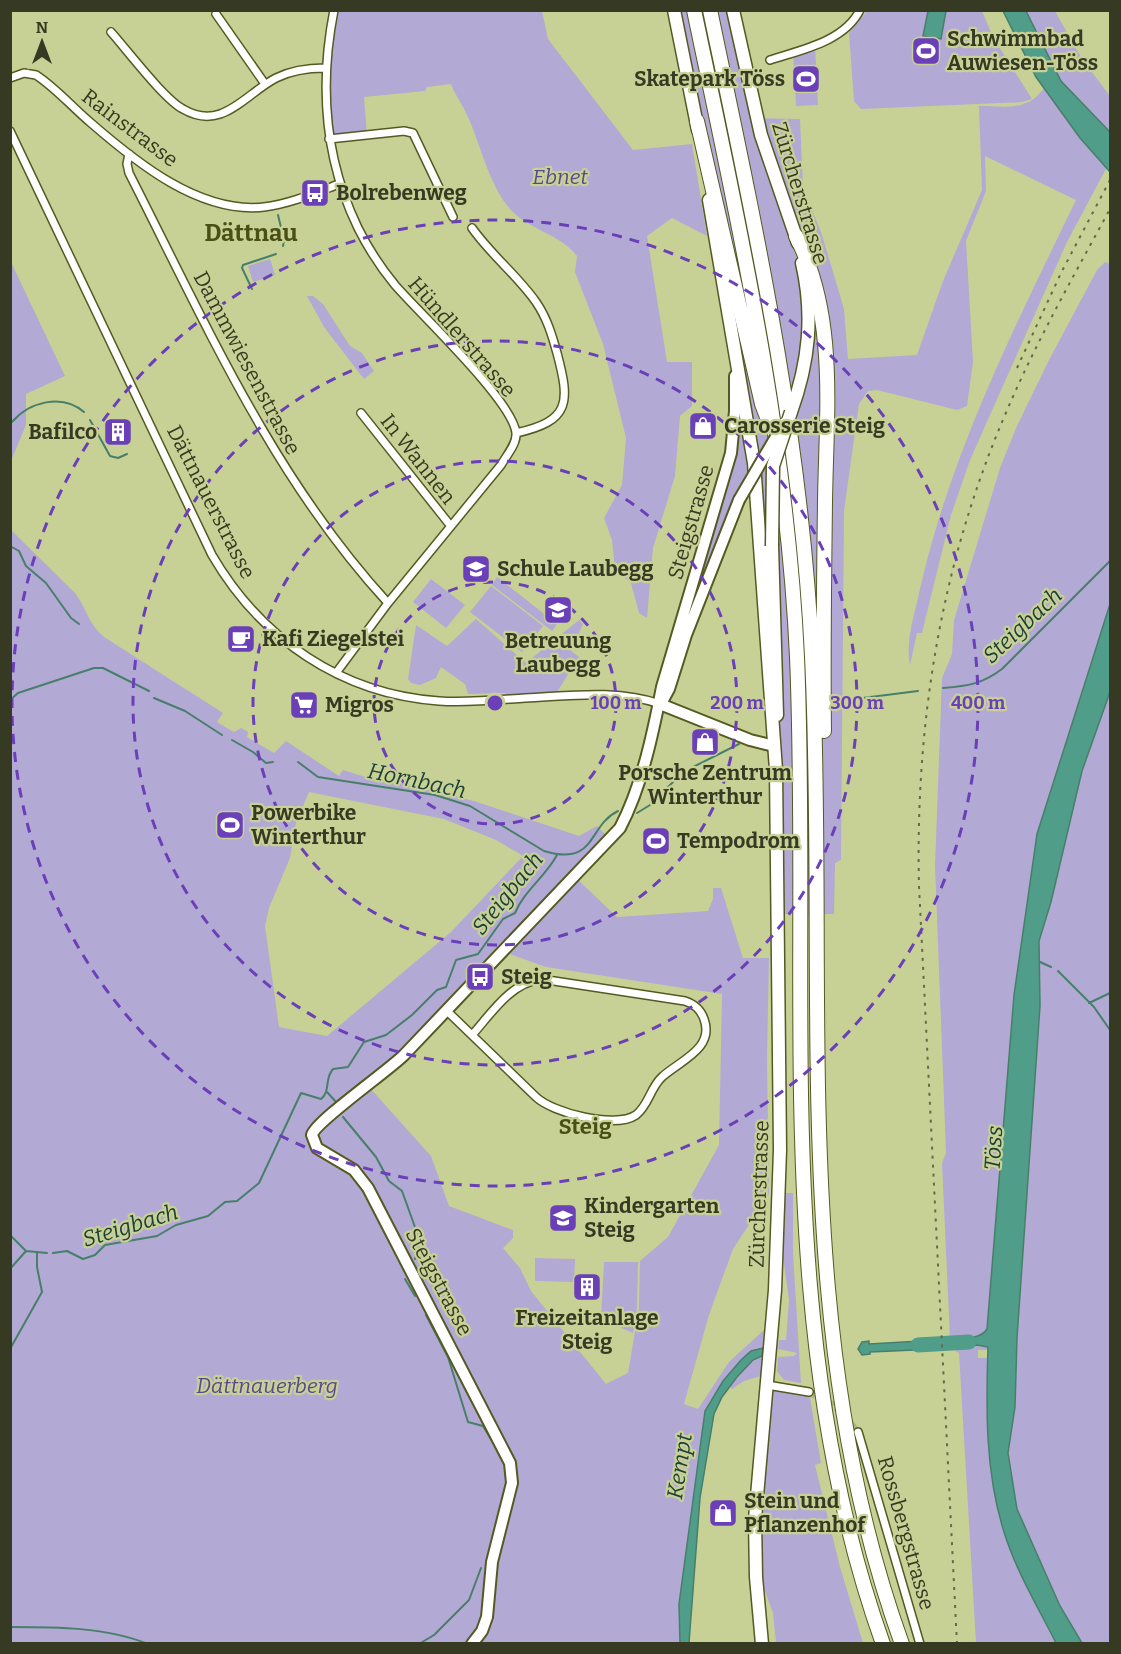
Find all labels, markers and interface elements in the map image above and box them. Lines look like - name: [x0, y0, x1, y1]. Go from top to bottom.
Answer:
- north arrow: [12, 12, 72, 72]
- text: N: [36, 18, 48, 37]
- place label: Schwimmbad Auwiesen-Töss: [947, 26, 1098, 76]
- sports icon: Schwimmbad Auwiesen-Töss: [910, 35, 942, 67]
- sports icon: Skatepark Töss: [790, 63, 822, 95]
- place label: Skatepark Töss: [634, 66, 785, 92]
- street label: Rainstrasse: [77, 83, 183, 173]
- street label: Zürcherstrasse: [766, 119, 834, 267]
- park label: Ebnet: [532, 164, 588, 190]
- bus stop icon: Bolrebenweg: [299, 177, 331, 209]
- place label: Bolrebenweg: [336, 180, 467, 206]
- district label: Dättnau: [204, 219, 298, 247]
- street label: Dammwiesenstrasse: [188, 267, 306, 459]
- street label: Hündlerstrasse: [403, 271, 521, 403]
- street label: In Wannen: [375, 409, 461, 509]
- shop icon: Carosserie Steig: [687, 410, 719, 442]
- place label: Carosserie Steig: [724, 413, 885, 439]
- building icon: Bafilco: [102, 416, 134, 448]
- place label: Bafilco: [28, 419, 97, 445]
- street label: Dättnauerstrasse: [161, 421, 261, 583]
- street label: Steigstrasse: [662, 462, 720, 582]
- school or university icon: Schule Laubegg: [460, 553, 492, 585]
- place label: Schule Laubegg: [497, 556, 653, 582]
- water label: Steigbach: [977, 582, 1068, 669]
- school or university icon: Betreuung Laubegg: [542, 594, 574, 626]
- cafe icon: Kafi Ziegelstei: [225, 623, 257, 655]
- place label: Kafi Ziegelstei: [262, 626, 404, 652]
- place label: Betreuung Laubegg: [505, 628, 611, 678]
- supermarket icon: Migros: [288, 689, 320, 721]
- place label: Migros: [325, 692, 394, 718]
- text: 100 m: [590, 692, 642, 714]
- text: 200 m: [710, 692, 764, 714]
- text: 300 m: [830, 692, 884, 714]
- text: 400 m: [951, 692, 1005, 714]
- centre of rings: [485, 693, 505, 713]
- shop icon: Porsche Zentrum Winterthur: [689, 726, 721, 758]
- water label: Hornbach: [365, 757, 469, 804]
- place label: Porsche Zentrum Winterthur: [618, 760, 792, 810]
- place label: Powerbike Winterthur: [251, 800, 366, 850]
- sports icon: Powerbike Winterthur: [214, 809, 246, 841]
- sports icon: Tempodrom: [640, 825, 672, 857]
- place label: Tempodrom: [677, 828, 800, 854]
- water label: Steigbach: [466, 847, 549, 940]
- bus stop icon: Steig: [464, 961, 496, 993]
- place label: Steig: [501, 964, 552, 990]
- district label: Steig: [558, 1113, 612, 1140]
- street label: Zürcherstrasse: [743, 1120, 775, 1268]
- water label: Töss: [978, 1125, 1009, 1171]
- place label: Kindergarten Steig: [584, 1193, 720, 1243]
- water label: Steigbach: [79, 1198, 181, 1253]
- school or university icon: Kindergarten Steig: [547, 1202, 579, 1234]
- street label: Steigstrasse: [400, 1224, 478, 1340]
- building icon: Freizeitanlage Steig: [571, 1271, 603, 1303]
- place label: Freizeitanlage Steig: [516, 1305, 658, 1355]
- park label: Dättnauerberg: [196, 1373, 338, 1399]
- water label: Kempt: [661, 1431, 698, 1501]
- street label: Rossbergstrasse: [872, 1453, 940, 1613]
- place label: Stein und Pflanzenhof: [744, 1488, 867, 1538]
- shop icon: Stein und Pflanzenhof: [707, 1497, 739, 1529]

